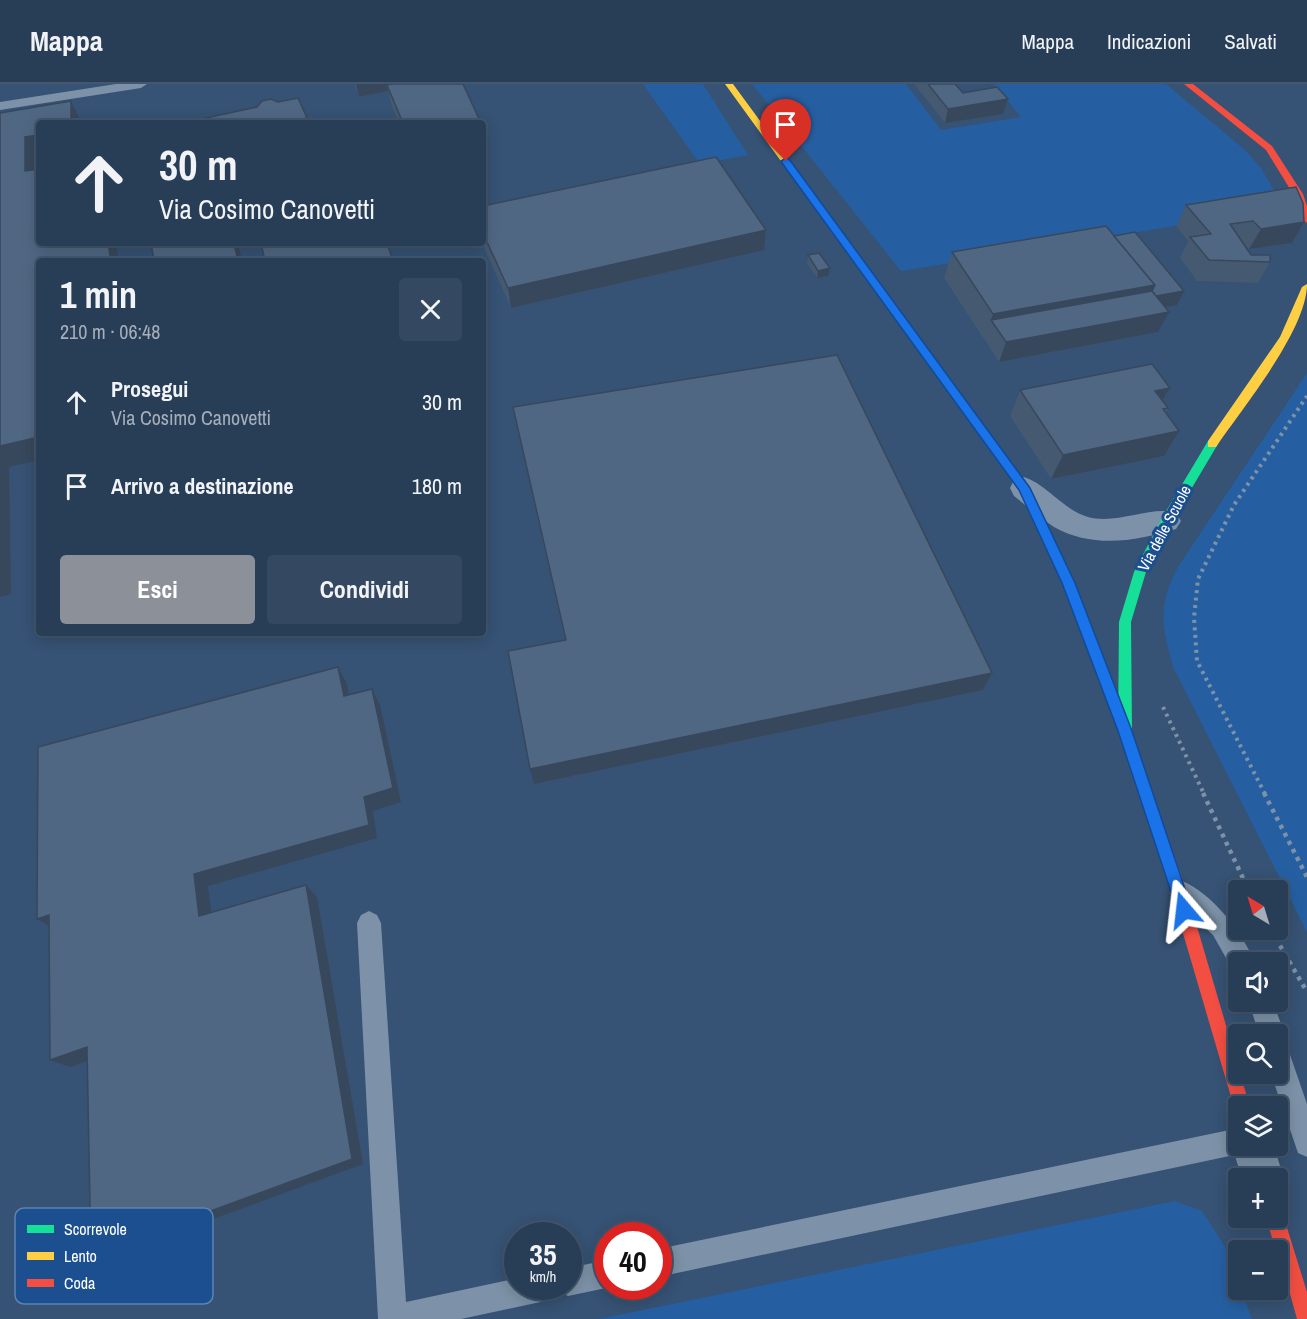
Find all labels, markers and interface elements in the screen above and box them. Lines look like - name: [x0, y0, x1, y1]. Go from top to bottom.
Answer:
- text: Mappa: [30, 22, 103, 60]
- text: Mappa: [1021, 27, 1074, 56]
- text: Indicazioni: [1107, 27, 1191, 56]
- text: Salvati: [1224, 27, 1277, 56]
- pin: [760, 99, 811, 161]
- icon: arrive: [769, 108, 802, 141]
- text: 30 m: [159, 137, 238, 193]
- icon: ahead: [60, 144, 138, 222]
- text: Via Cosimo Canovetti: [159, 191, 375, 227]
- text: 1 min: [60, 271, 137, 319]
- button: close: [399, 278, 462, 341]
- text: 210 m · 06:48: [60, 318, 160, 345]
- text: Prosegui: [111, 374, 188, 404]
- icon: ahead: [60, 386, 93, 419]
- text: 30 m: [422, 387, 462, 417]
- text: Via Cosimo Canovetti: [111, 404, 271, 431]
- icon: arrive: [60, 470, 93, 503]
- text: Arrivo a destinazione: [111, 471, 293, 501]
- text: 180 m: [412, 471, 462, 501]
- street label: Via delle Scuole: [1132, 481, 1196, 575]
- button: Esci: [60, 555, 255, 624]
- button: Condividi: [267, 555, 462, 624]
- position arrow: [1152, 878, 1216, 942]
- north arrow: [1228, 880, 1288, 940]
- map controls: [1228, 880, 1288, 1300]
- button: sound: [1228, 952, 1288, 1012]
- button: search: [1228, 1024, 1288, 1084]
- button: layers: [1228, 1096, 1288, 1156]
- button: +: [1228, 1168, 1288, 1228]
- legend: [15, 1208, 213, 1304]
- text: Scorrevole: [64, 1218, 127, 1240]
- speed limit sign: 40: [594, 1222, 672, 1300]
- text: 35: [529, 1234, 557, 1274]
- button: −: [1228, 1240, 1288, 1300]
- text: Lento: [64, 1245, 97, 1267]
- text: km/h: [530, 1266, 556, 1287]
- text: Coda: [64, 1272, 96, 1294]

